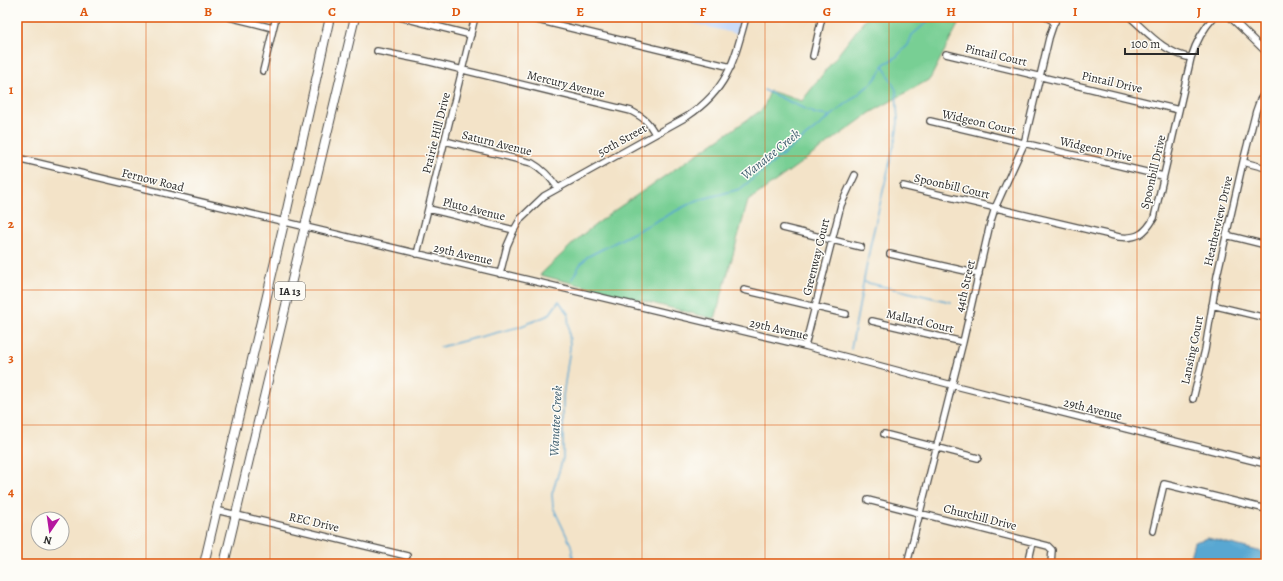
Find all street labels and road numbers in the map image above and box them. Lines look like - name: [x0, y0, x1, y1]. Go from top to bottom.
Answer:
- street label: Pintail Court: [964, 40, 1029, 70]
- street label: Mercury Avenue: [525, 67, 607, 101]
- street label: Pintail Drive: [1080, 67, 1144, 97]
- street label: Prairie Hill Drive: [418, 91, 454, 175]
- street label: Widgeon Court: [940, 106, 1017, 138]
- street label: 50th Street: [595, 120, 649, 160]
- street label: Saturn Avenue: [460, 127, 534, 159]
- street label: Widgeon Drive: [1057, 133, 1134, 165]
- street label: Spoonbill Drive: [1137, 133, 1169, 211]
- street label: Fernow Road: [120, 165, 186, 196]
- street label: Spoonbill Court: [913, 170, 991, 202]
- street label: Heatherview Drive: [1200, 174, 1236, 268]
- street label: Pluto Avenue: [441, 193, 507, 225]
- street label: Greenway Court: [799, 217, 833, 297]
- street label: 29th Avenue: [432, 239, 494, 269]
- street label: 44th Street: [951, 258, 979, 314]
- road number: IA 13: [275, 282, 305, 300]
- street label: Mallard Court: [885, 305, 955, 337]
- street label: 29th Avenue: [748, 314, 810, 344]
- street label: Lansing Court: [1177, 314, 1207, 386]
- street label: 29th Avenue: [1062, 394, 1124, 424]
- street label: Churchill Drive: [942, 500, 1018, 534]
- street label: REC Drive: [287, 508, 341, 536]

